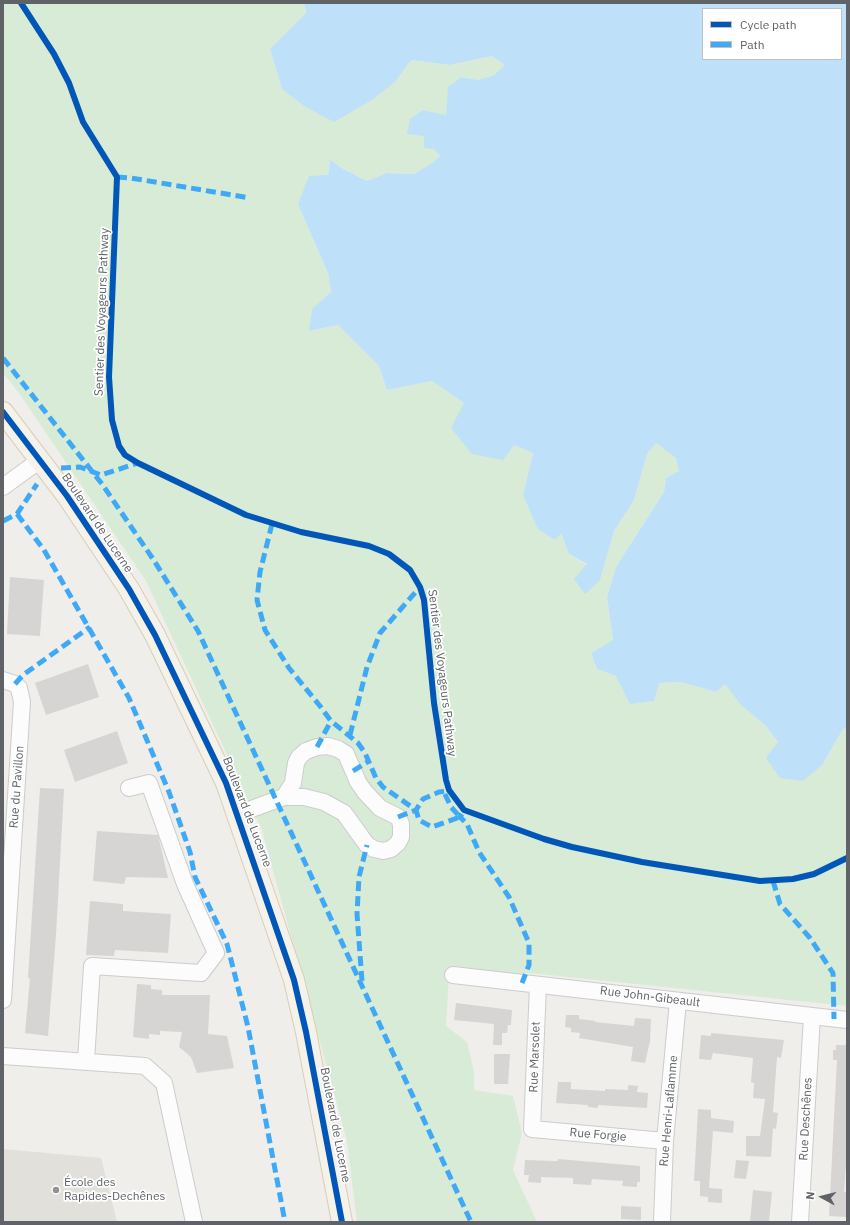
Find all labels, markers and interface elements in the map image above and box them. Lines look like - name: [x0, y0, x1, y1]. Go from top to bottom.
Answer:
- legend: [702, 8, 842, 60]
- text: Cycle path: [740, 17, 797, 32]
- text: Path: [740, 37, 765, 52]
- street label: Sentier des Voyageurs Pathway: [92, 228, 112, 396]
- street label: Boulevard de Lucerne: [58, 471, 136, 575]
- street label: Sentier des Voyageurs Pathway: [425, 589, 459, 757]
- street label: Rue du Pavillon: [7, 745, 27, 829]
- street label: Boulevard de Lucerne: [219, 755, 275, 869]
- street label: Rue John-Gibeault: [599, 984, 701, 1010]
- street label: Rue Marsolet: [527, 1021, 543, 1093]
- street label: Rue Henri-Laflamme: [657, 1055, 681, 1167]
- street label: Boulevard de Lucerne: [317, 1066, 353, 1184]
- street label: Rue Deschênes: [797, 1077, 815, 1161]
- street label: Rue Forgie: [569, 1125, 627, 1145]
- place label: École des Rapides-Dechênes: [64, 1176, 165, 1204]
- north arrow: [802, 1177, 842, 1217]
- marker: École des Rapides-Dechênes: [51, 1185, 61, 1195]
- text: N: [803, 1191, 818, 1200]

